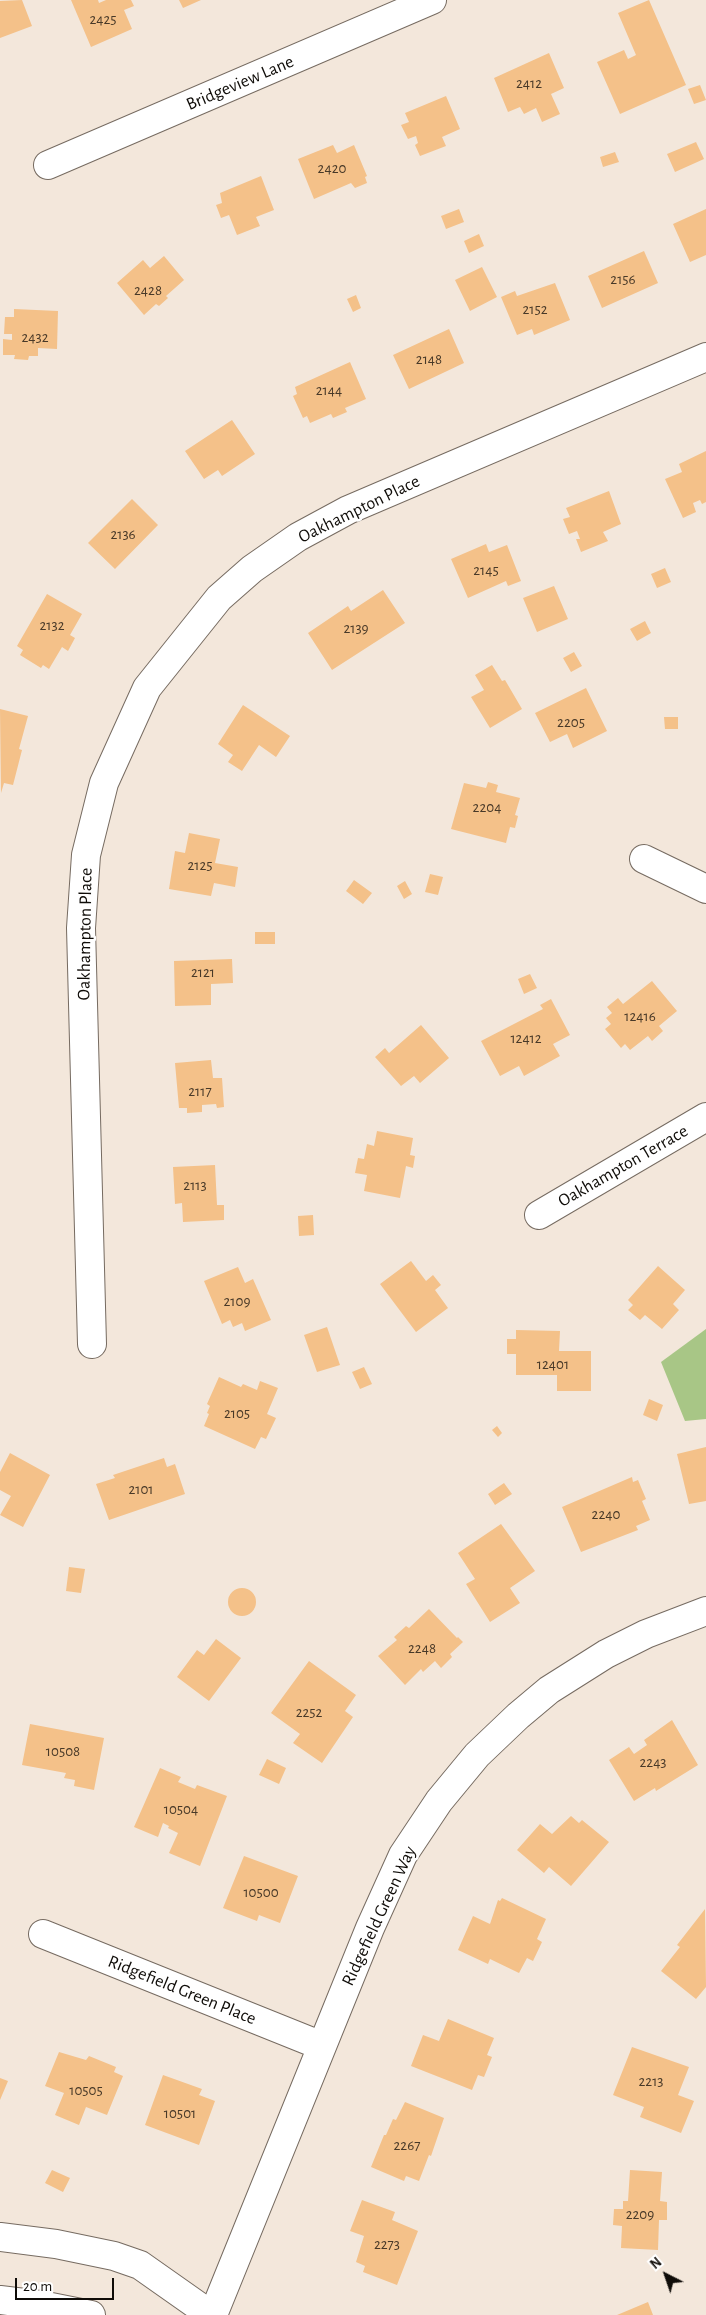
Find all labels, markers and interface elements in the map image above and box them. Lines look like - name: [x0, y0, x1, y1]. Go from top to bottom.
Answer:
- house number: 2425: [89, 10, 117, 28]
- street label: Bridgeview Lane: [183, 51, 297, 115]
- house number: 2412: [516, 74, 542, 92]
- house number: 2420: [318, 159, 346, 177]
- house number: 2156: [610, 270, 636, 288]
- house number: 2428: [134, 281, 162, 299]
- house number: 2152: [522, 300, 548, 318]
- house number: 2432: [21, 328, 49, 346]
- house number: 2148: [416, 350, 442, 368]
- house number: 2144: [316, 381, 342, 399]
- street label: Oakhampton Place: [295, 470, 423, 548]
- house number: 2136: [110, 525, 136, 543]
- house number: 2145: [473, 561, 499, 579]
- house number: 2132: [40, 616, 64, 634]
- house number: 2139: [343, 619, 369, 637]
- house number: 2205: [557, 713, 585, 731]
- house number: 2204: [473, 798, 501, 816]
- house number: 2125: [187, 856, 213, 874]
- street label: Oakhampton Place: [73, 867, 97, 1001]
- house number: 2121: [191, 963, 215, 981]
- house number: 12416: [624, 1007, 656, 1025]
- house number: 12412: [510, 1029, 542, 1047]
- house number: 2117: [188, 1082, 212, 1100]
- street label: Oakhampton Terrace: [554, 1120, 692, 1212]
- house number: 2113: [183, 1176, 207, 1194]
- house number: 2109: [224, 1292, 250, 1310]
- house number: 12401: [537, 1355, 569, 1373]
- house number: 2105: [224, 1404, 250, 1422]
- house number: 2101: [128, 1480, 154, 1498]
- house number: 2240: [592, 1505, 620, 1523]
- house number: 2248: [408, 1639, 436, 1657]
- house number: 2252: [296, 1703, 322, 1721]
- house number: 10508: [46, 1742, 80, 1760]
- house number: 2243: [639, 1753, 667, 1771]
- house number: 10504: [164, 1800, 198, 1818]
- street label: Ridgefield Green Way: [337, 1843, 421, 1989]
- house number: 10500: [243, 1883, 279, 1901]
- street label: Ridgefield Green Place: [105, 1950, 259, 2030]
- house number: 2213: [639, 2072, 663, 2090]
- house number: 10505: [69, 2081, 103, 2099]
- house number: 10501: [164, 2104, 196, 2122]
- house number: 2267: [394, 2136, 420, 2154]
- house number: 2209: [626, 2205, 654, 2223]
- house number: 2273: [374, 2235, 400, 2253]
- north arrow: [641, 2250, 691, 2300]
- text: N: [648, 2255, 664, 2272]
- scale bar: [18, 2268, 116, 2300]
- text: 20 m: [23, 2279, 52, 2294]

